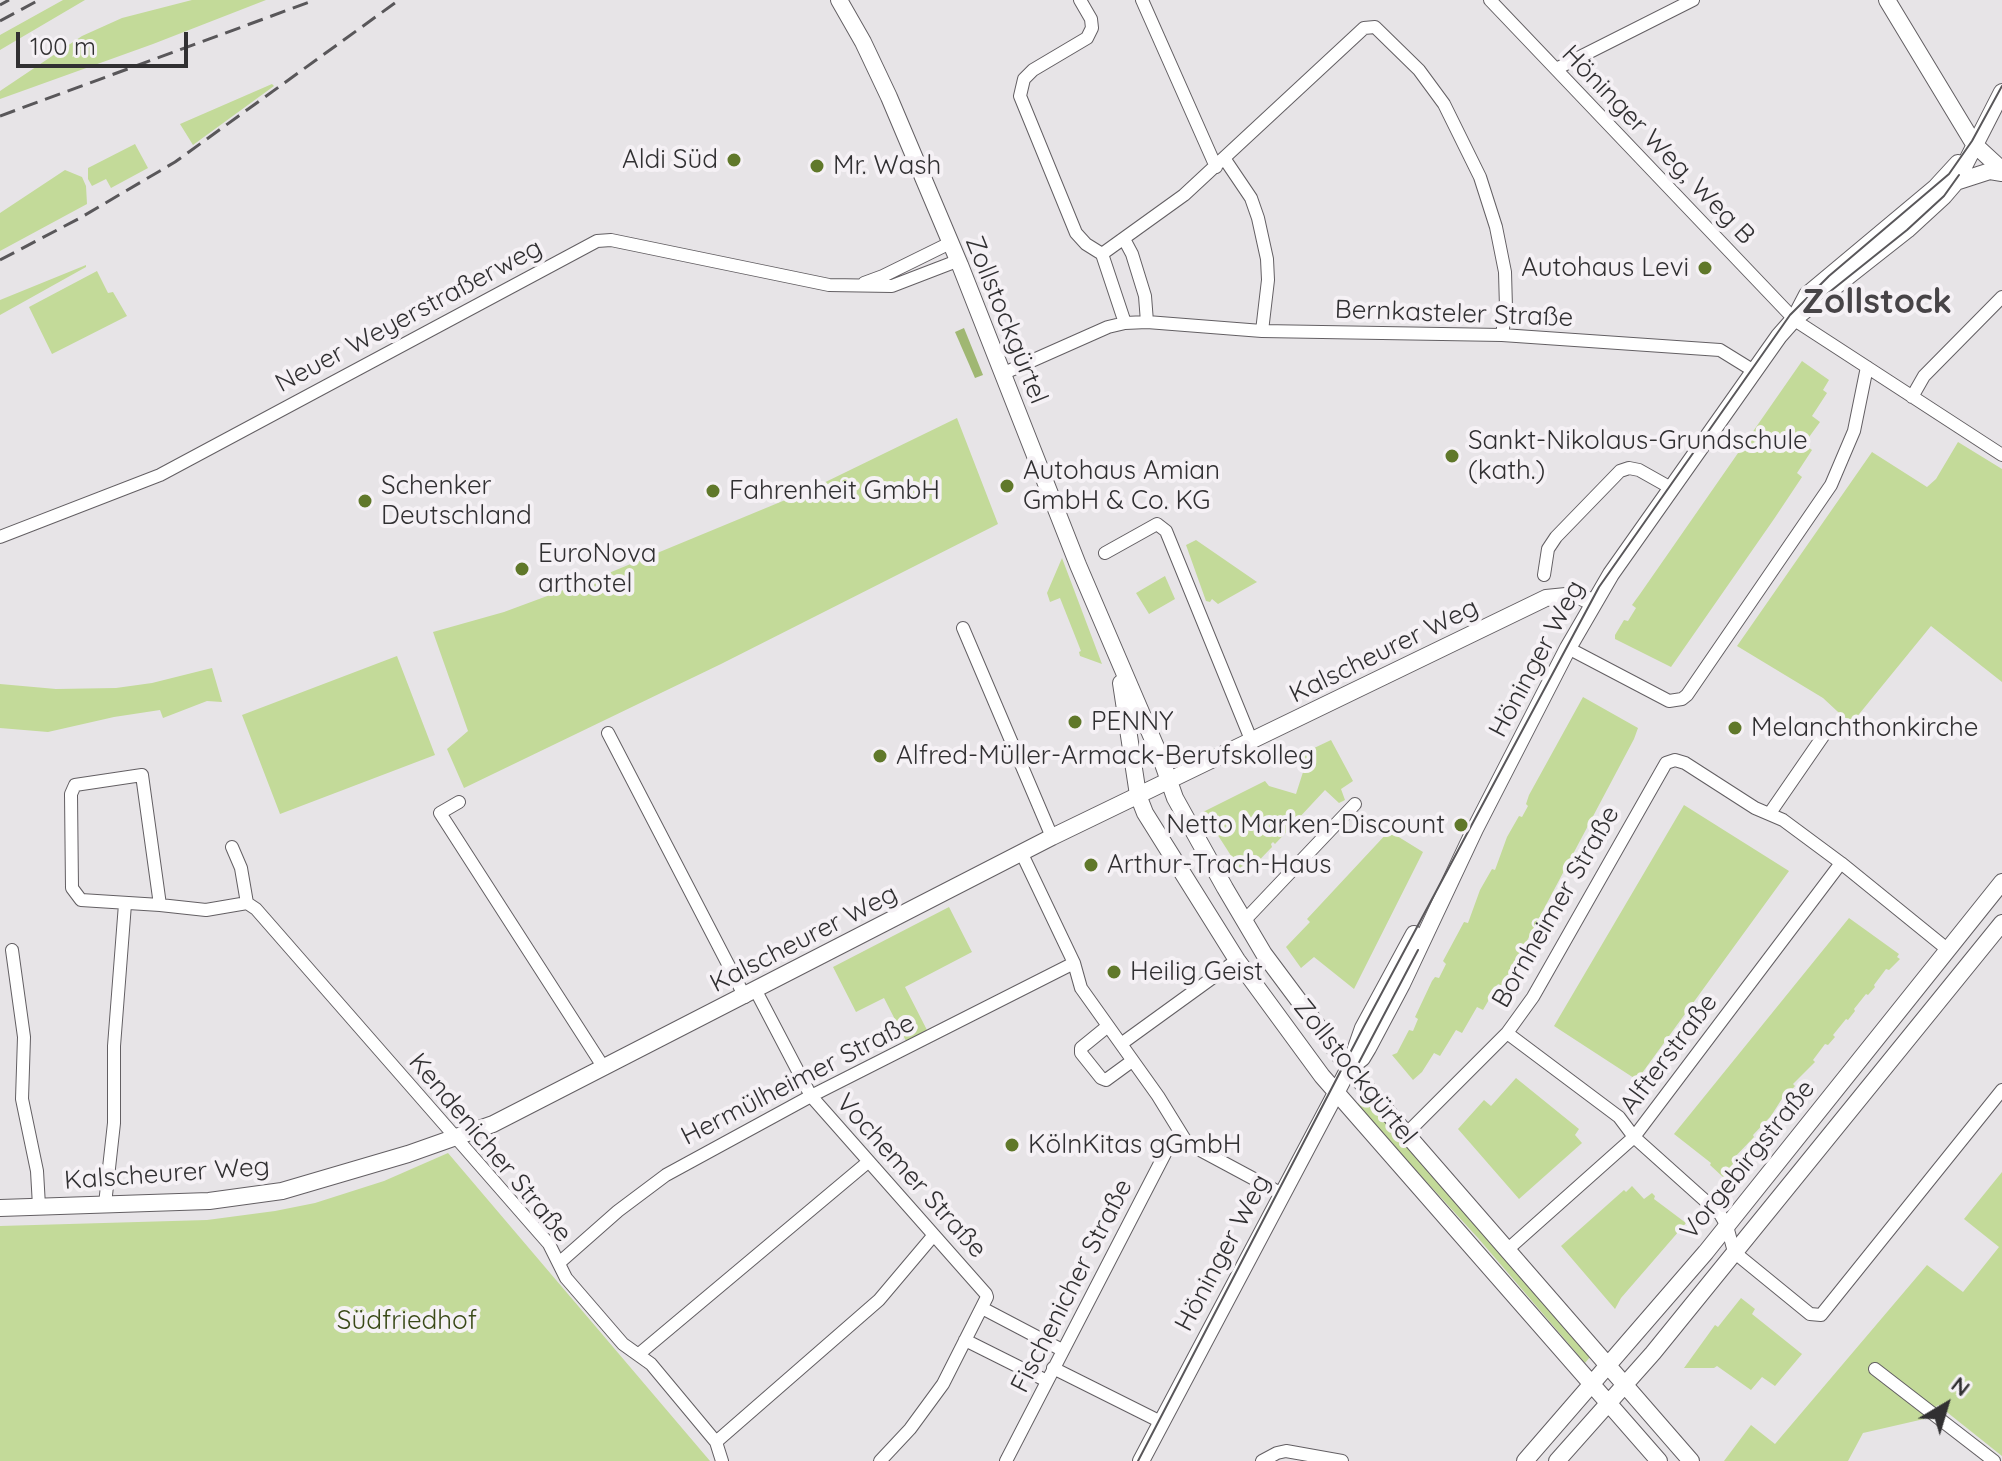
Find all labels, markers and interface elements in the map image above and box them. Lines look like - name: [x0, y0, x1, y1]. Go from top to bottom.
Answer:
- scale bar: [20, 16, 192, 66]
- text: 100 m: [30, 31, 96, 61]
- street label: Höninger Weg, Weg B: [1555, 39, 1761, 251]
- place label: Aldi Süd: [622, 144, 718, 176]
- place label: Mr. Wash: [833, 150, 941, 182]
- marker: Aldi Süd: [725, 151, 743, 169]
- marker: Mr. Wash: [808, 157, 826, 175]
- street label: Zollstockgürtel: [958, 231, 1054, 409]
- street label: Neuer Weyerstraßerweg: [270, 232, 548, 400]
- place label: Autohaus Levi: [1521, 252, 1689, 284]
- marker: Autohaus Levi: [1696, 259, 1714, 277]
- district label: Zollstock: [1802, 283, 1952, 323]
- street label: Bernkasteler Straße: [1334, 294, 1574, 334]
- place label: Sankt-Nikolaus-Grundschule (kath.): [1468, 425, 1808, 486]
- marker: Sankt-Nikolaus-Grundschule (kath.): [1443, 447, 1461, 465]
- place label: Autohaus Amian GmbH & Co. KG: [1023, 455, 1220, 516]
- place label: Schenker Deutschland: [381, 470, 532, 532]
- place label: Fahrenheit GmbH: [729, 475, 940, 507]
- marker: Autohaus Amian GmbH & Co. KG: [998, 477, 1016, 495]
- marker: Fahrenheit GmbH: [704, 482, 722, 500]
- marker: Schenker Deutschland: [356, 492, 374, 510]
- place label: EuroNova arthotel: [538, 538, 656, 600]
- marker: EuroNova arthotel: [513, 560, 531, 578]
- street label: Höninger Weg: [1483, 575, 1591, 743]
- street label: Kalscheurer Weg: [1285, 592, 1483, 710]
- place label: PENNY: [1091, 706, 1174, 738]
- place label: Melanchthonkirche: [1751, 712, 1978, 744]
- marker: PENNY: [1066, 713, 1084, 731]
- marker: Melanchthonkirche: [1726, 719, 1744, 737]
- place label: Alfred-Müller-Armack-Berufskolleg: [896, 740, 1314, 772]
- marker: Alfred-Müller-Armack-Berufskolleg: [871, 747, 889, 765]
- street label: Bornheimer Straße: [1486, 801, 1626, 1013]
- place label: Netto Marken-Discount: [1166, 809, 1445, 841]
- marker: Netto Marken-Discount: [1452, 816, 1470, 834]
- place label: Arthur-Trach-Haus: [1107, 849, 1332, 881]
- marker: Arthur-Trach-Haus: [1082, 856, 1100, 874]
- street label: Kalscheurer Weg: [705, 878, 903, 1000]
- place label: Heilig Geist: [1130, 956, 1263, 988]
- marker: Heilig Geist: [1105, 963, 1123, 981]
- street label: Alfterstraße: [1614, 988, 1724, 1120]
- street label: Zollstockgürtel: [1287, 993, 1423, 1151]
- street label: Hermülheimer Straße: [676, 1008, 920, 1152]
- street label: Kendenicher Straße: [402, 1047, 578, 1249]
- street label: Vorgebirgstraße: [1674, 1074, 1822, 1246]
- street label: Vochemer Straße: [829, 1087, 993, 1265]
- place label: KölnKitas gGmbH: [1028, 1129, 1241, 1161]
- marker: KölnKitas gGmbH: [1003, 1136, 1021, 1154]
- street label: Kalscheurer Weg: [63, 1151, 271, 1197]
- street label: Höninger Weg: [1169, 1169, 1277, 1337]
- street label: Fischenicher Straße: [1005, 1174, 1139, 1398]
- park label: Südfriedhof: [337, 1305, 477, 1337]
- north arrow: [1906, 1365, 1986, 1445]
- text: N: [1946, 1370, 1976, 1402]

